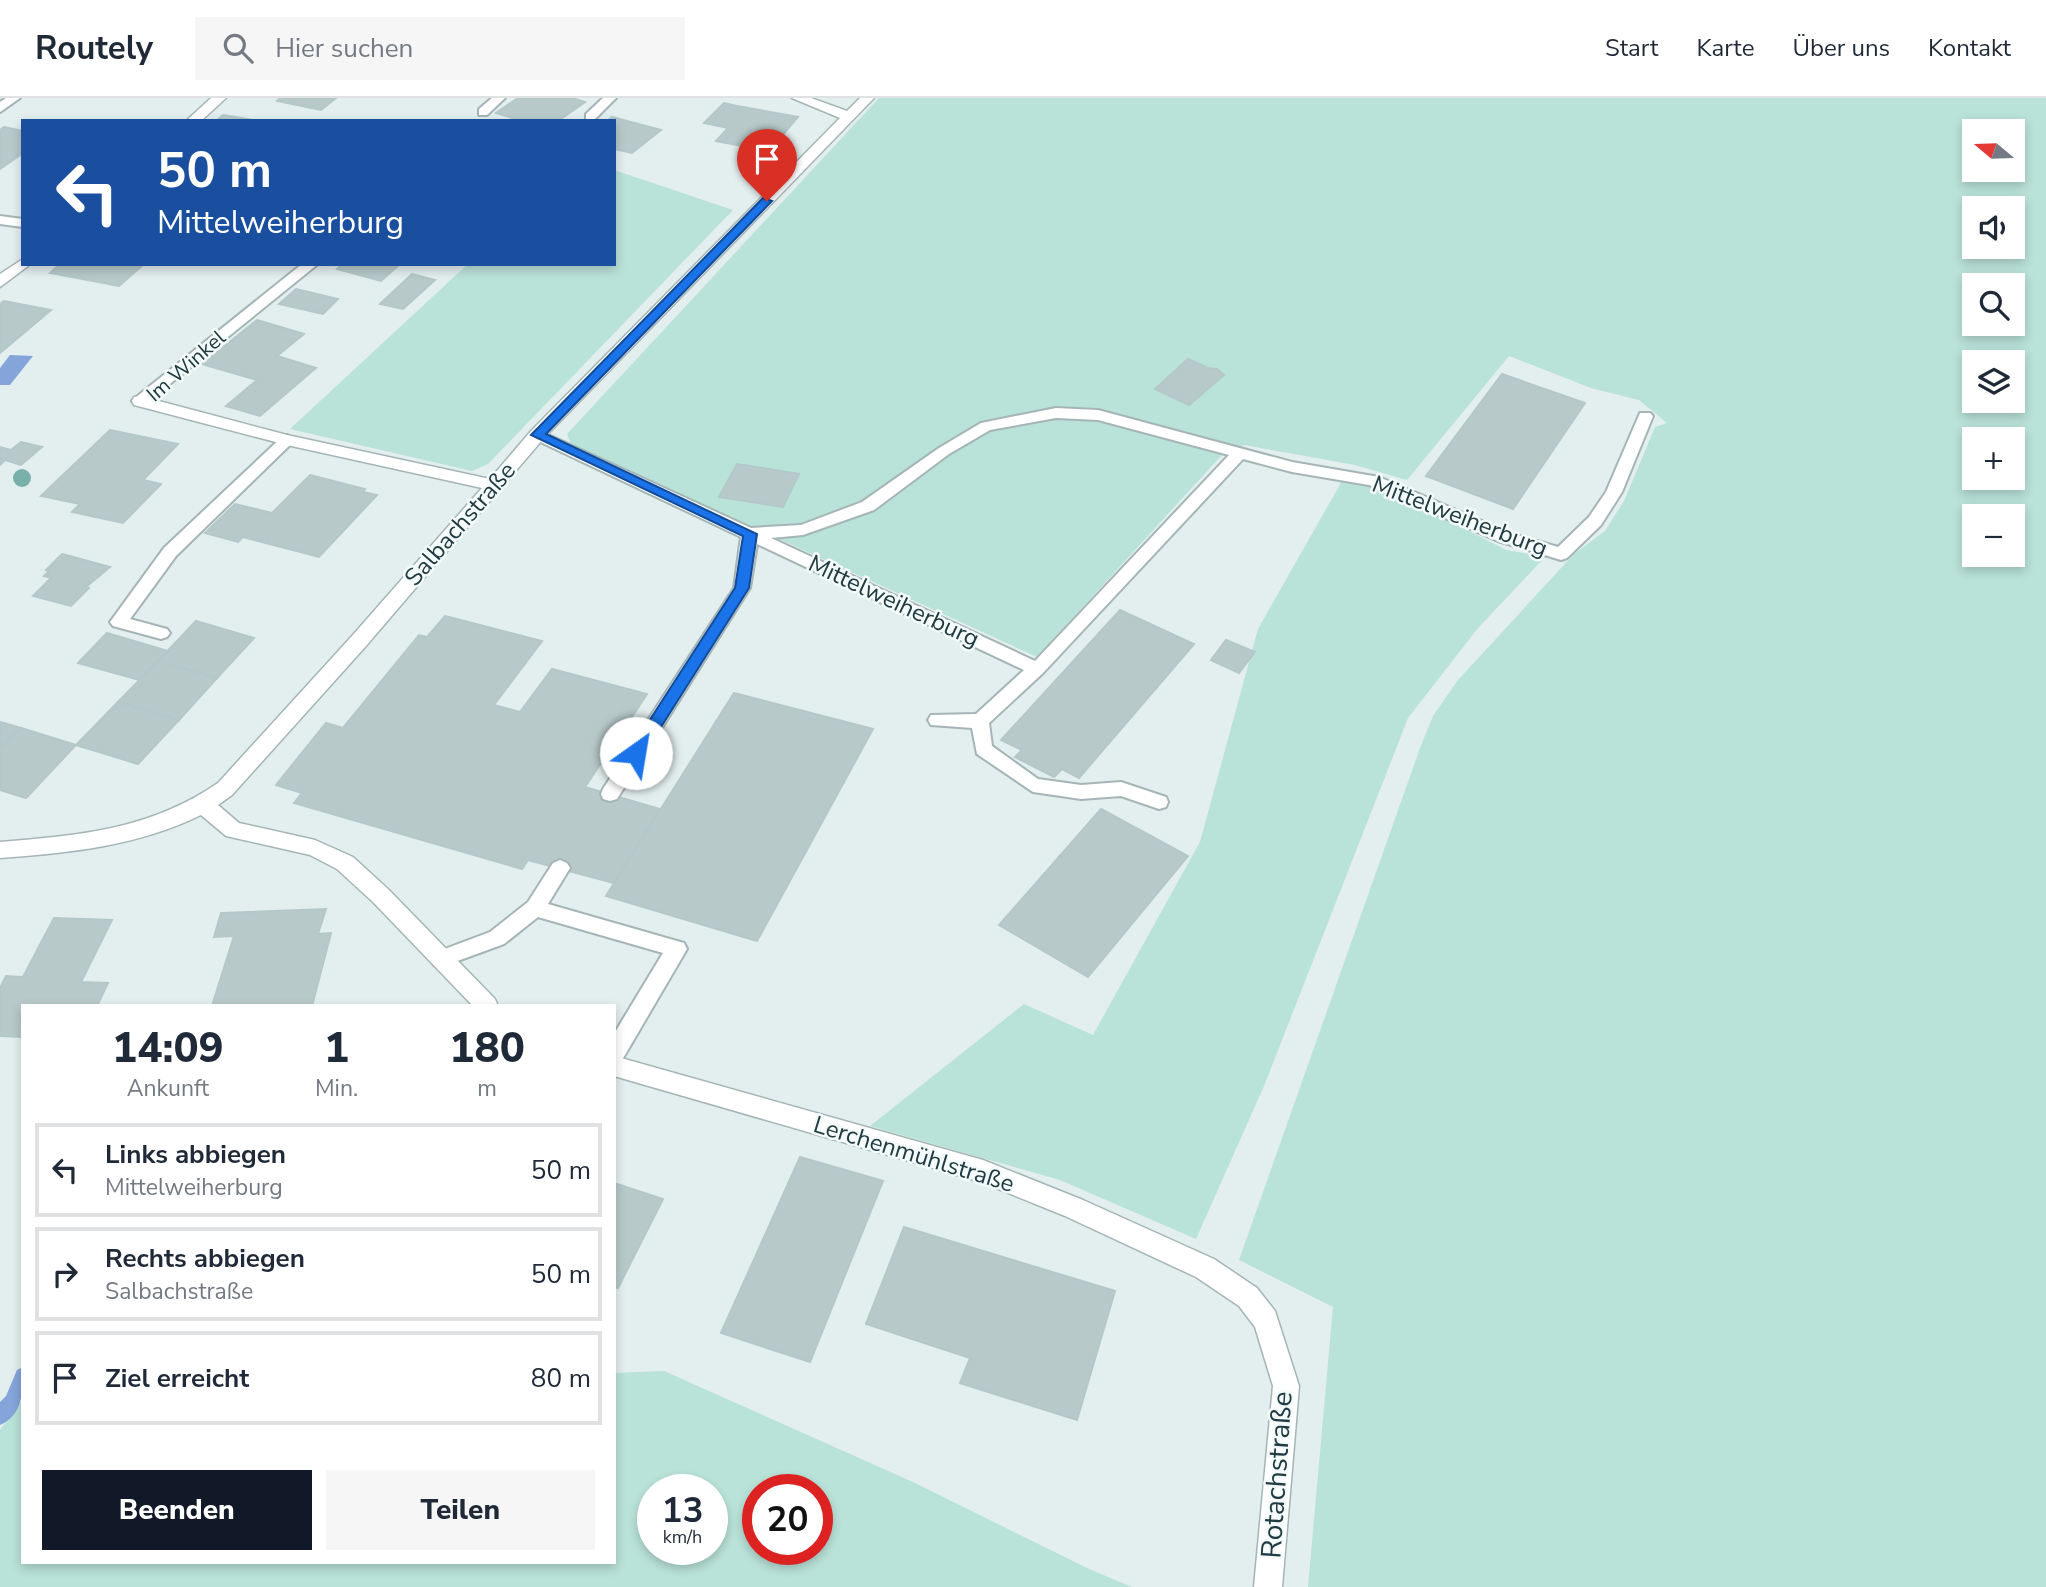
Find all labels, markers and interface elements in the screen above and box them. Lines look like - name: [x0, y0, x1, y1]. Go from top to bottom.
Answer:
- search box: [195, 17, 685, 80]
- text: Routely: [35, 26, 153, 71]
- icon: search: [219, 29, 257, 67]
- text: Hier suchen: [275, 31, 413, 66]
- text: Start: [1605, 32, 1658, 64]
- text: Karte: [1696, 32, 1754, 64]
- text: Über uns: [1792, 32, 1890, 64]
- text: Kontakt: [1928, 32, 2011, 64]
- north arrow: [1962, 119, 2025, 182]
- map controls: [1962, 119, 2025, 567]
- pin: [737, 129, 797, 201]
- text: 50 m: [157, 137, 272, 204]
- icon: arrive: [748, 140, 786, 178]
- icon: left: [42, 147, 133, 238]
- button: sound: [1962, 196, 2025, 259]
- text: Mittelweiherburg: [157, 201, 404, 244]
- button: search: [1962, 273, 2025, 336]
- street label: Im Winkel: [140, 323, 232, 408]
- button: layers: [1962, 350, 2025, 413]
- button: +: [1962, 427, 2025, 490]
- street label: Salbachstraße: [397, 455, 523, 593]
- street label: Mittelweiherburg: [1368, 468, 1552, 564]
- button: −: [1962, 504, 2025, 567]
- street label: Mittelweiherburg: [803, 547, 985, 655]
- position arrow: [599, 716, 673, 790]
- text: 14:09: [112, 1020, 224, 1077]
- text: 1: [324, 1020, 349, 1077]
- text: 180: [449, 1020, 525, 1077]
- text: Ankunft: [127, 1073, 209, 1104]
- text: Min.: [315, 1073, 358, 1104]
- text: m: [477, 1073, 497, 1104]
- street label: Lerchenmühlstraße: [810, 1108, 1018, 1200]
- text: Links abbiegen: [105, 1137, 286, 1172]
- icon: left: [46, 1151, 84, 1189]
- text: 50 m: [531, 1153, 591, 1188]
- text: Mittelweiherburg: [105, 1172, 283, 1203]
- text: Rechts abbiegen: [105, 1241, 305, 1276]
- icon: right: [46, 1255, 84, 1293]
- text: 50 m: [531, 1257, 591, 1292]
- text: Salbachstraße: [105, 1276, 253, 1307]
- icon: arrive: [46, 1359, 84, 1397]
- text: Ziel erreicht: [105, 1361, 249, 1396]
- text: 80 m: [531, 1361, 591, 1396]
- street label: Rotachstraße: [1252, 1390, 1302, 1560]
- button: Beenden: [42, 1470, 312, 1550]
- button: Teilen: [326, 1470, 595, 1550]
- speed limit sign: 20: [742, 1474, 833, 1565]
- text: 13: [661, 1487, 704, 1534]
- text: km/h: [663, 1525, 702, 1549]

